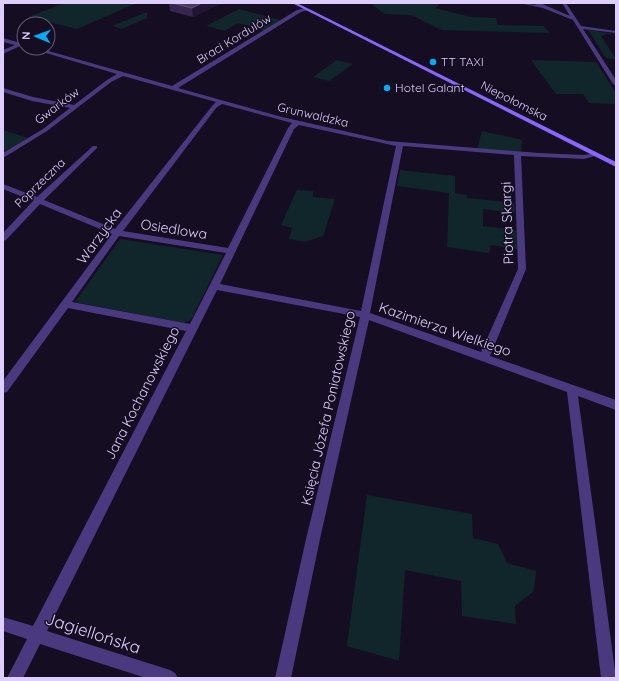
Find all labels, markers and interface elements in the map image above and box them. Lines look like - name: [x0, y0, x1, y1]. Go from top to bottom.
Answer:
- street label: Braci Kordulów: [194, 10, 274, 67]
- north arrow: [16, 16, 56, 56]
- text: N: [19, 31, 33, 40]
- place label: TT TAXI: [441, 54, 484, 69]
- marker: TT TAXI: [428, 57, 438, 67]
- street label: Niepołomska: [478, 77, 550, 124]
- place label: Hotel Galant: [395, 80, 465, 95]
- marker: Hotel Galant: [382, 83, 392, 93]
- street label: Gwarków: [31, 84, 82, 127]
- street label: Grunwaldzka: [276, 99, 350, 130]
- street label: Poprzeczna: [11, 155, 68, 211]
- street label: Piotra Skargi: [497, 181, 517, 265]
- street label: Warzycka: [73, 204, 125, 268]
- street label: Osiedlowa: [139, 215, 209, 243]
- street label: Kazimierza Wielkiego: [377, 298, 513, 360]
- street label: Księcia Józefa Poniatowskiego: [297, 309, 359, 507]
- street label: Jana Kochanowskiego: [101, 323, 183, 463]
- street label: Jagiellońska: [43, 607, 143, 658]

